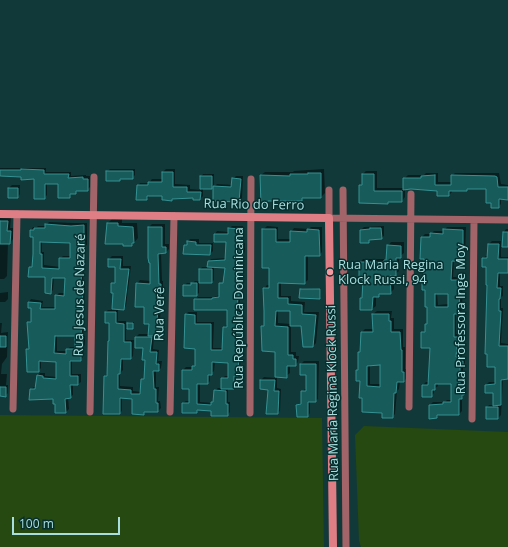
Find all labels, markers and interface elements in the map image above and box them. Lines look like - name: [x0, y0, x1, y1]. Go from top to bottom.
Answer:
- street label: Rua Rio do Ferro: [204, 196, 304, 214]
- street label: Rua República Dominicana: [231, 227, 247, 389]
- street label: Rua Jesus de Nazaré: [71, 234, 89, 356]
- street label: Rua Professora Inge Moy: [453, 244, 469, 394]
- place label: Rua Maria Regina Klock Russi, 94: [338, 257, 444, 288]
- marker: Rua Maria Regina Klock Russi, 94: [325, 267, 335, 277]
- street label: Rua Verê: [152, 287, 168, 341]
- street label: Rua Maria Regina Klock Russi: [324, 305, 342, 481]
- scale bar: [14, 509, 122, 535]
- text: 100 m: [19, 515, 54, 532]

